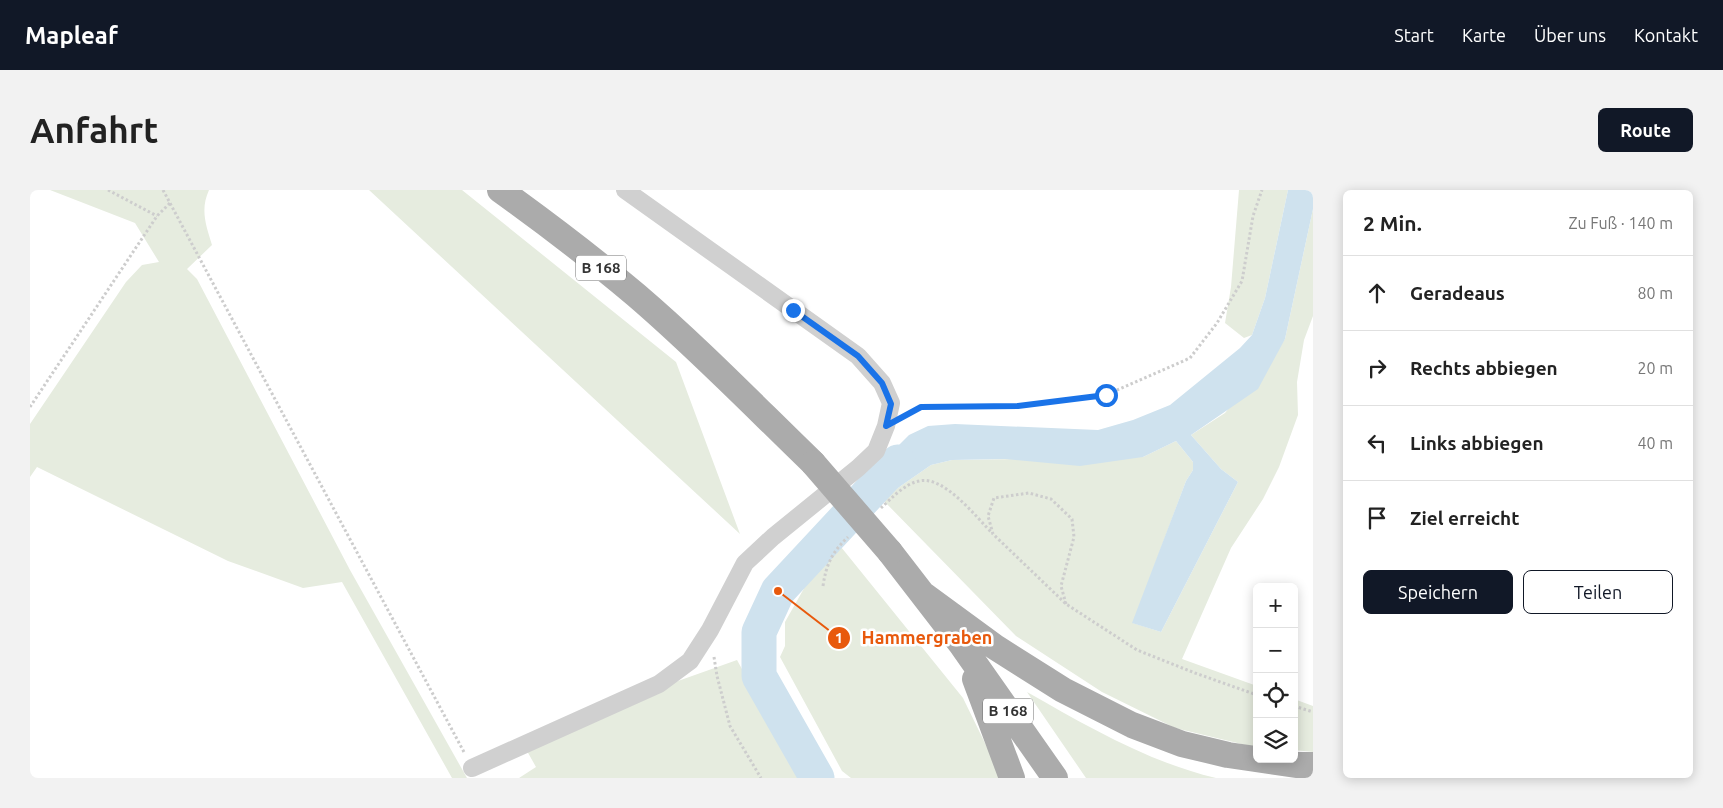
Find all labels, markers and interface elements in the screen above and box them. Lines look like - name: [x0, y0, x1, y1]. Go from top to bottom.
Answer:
- text: Mapleaf: [25, 22, 118, 49]
- text: Start: [1394, 25, 1434, 45]
- text: Karte: [1462, 25, 1506, 45]
- text: Über uns: [1534, 25, 1606, 45]
- text: Kontakt: [1634, 25, 1698, 45]
- button: Route: [1598, 108, 1693, 152]
- text: Anfahrt: [30, 110, 158, 150]
- text: 2 Min.: [1363, 211, 1422, 235]
- text: Zu Fuß · 140 m: [1568, 214, 1673, 232]
- road number: B 168: [576, 256, 626, 280]
- icon: ahead: [1363, 279, 1391, 307]
- text: Geradeaus: [1410, 282, 1505, 304]
- text: 80 m: [1637, 284, 1673, 302]
- route end: [782, 299, 805, 322]
- icon: right: [1363, 354, 1391, 382]
- text: Rechts abbiegen: [1410, 357, 1558, 379]
- text: 20 m: [1637, 359, 1673, 377]
- route start: [1095, 384, 1118, 407]
- icon: left: [1363, 429, 1391, 457]
- text: Links abbiegen: [1410, 432, 1544, 454]
- text: 40 m: [1637, 434, 1673, 452]
- icon: arrive: [1363, 504, 1391, 532]
- text: Ziel erreicht: [1410, 507, 1519, 529]
- button: Speichern: [1363, 570, 1513, 614]
- button: Teilen: [1523, 570, 1673, 614]
- map controls: [1253, 583, 1298, 763]
- button: +: [1253, 583, 1298, 628]
- callout: Hammergraben: [826, 622, 1002, 655]
- text: Hammergraben: [862, 627, 992, 647]
- button: −: [1253, 628, 1298, 673]
- text: 1: [835, 629, 843, 646]
- button: locate: [1253, 673, 1298, 718]
- road number: B 168: [983, 698, 1033, 724]
- button: layers: [1253, 718, 1298, 763]

